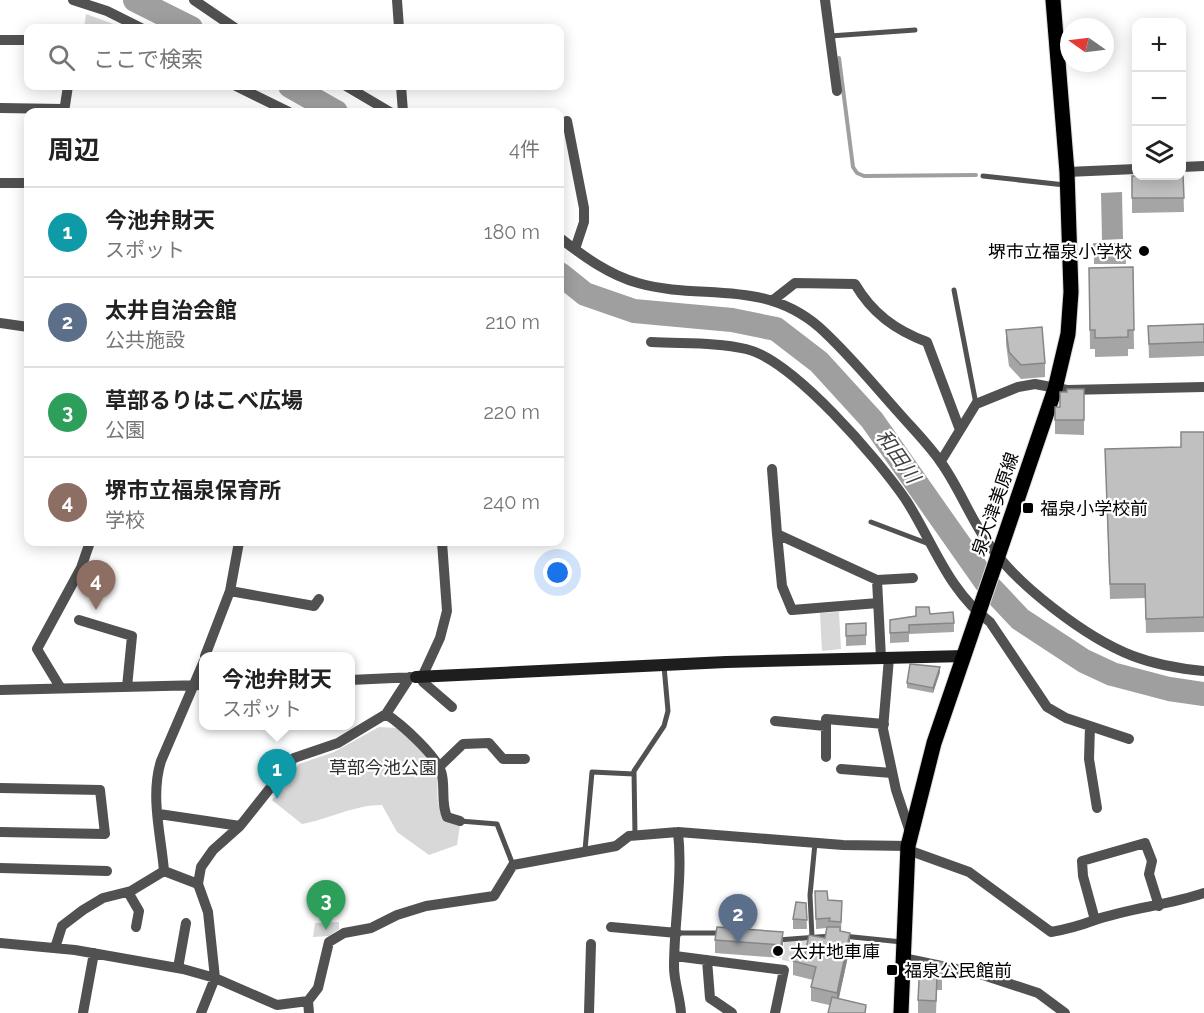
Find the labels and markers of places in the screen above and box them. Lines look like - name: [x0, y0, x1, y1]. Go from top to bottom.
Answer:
- place label: 堺市立福泉小学校: [988, 241, 1132, 262]
- marker: 堺市立福泉小学校: [1137, 244, 1151, 258]
- place label: 福泉小学校前: [1040, 498, 1148, 519]
- marker: 福泉小学校前: [1021, 501, 1035, 515]
- pin: 4: [76, 560, 116, 610]
- pin: 1: [258, 750, 296, 799]
- pin: 3: [306, 880, 346, 930]
- pin: 2: [718, 894, 758, 944]
- place label: 太井地車庫: [790, 941, 880, 962]
- marker: 太井地車庫: [771, 944, 785, 958]
- place label: 福泉公民館前: [904, 960, 1012, 981]
- marker: 福泉公民館前: [885, 963, 899, 977]

